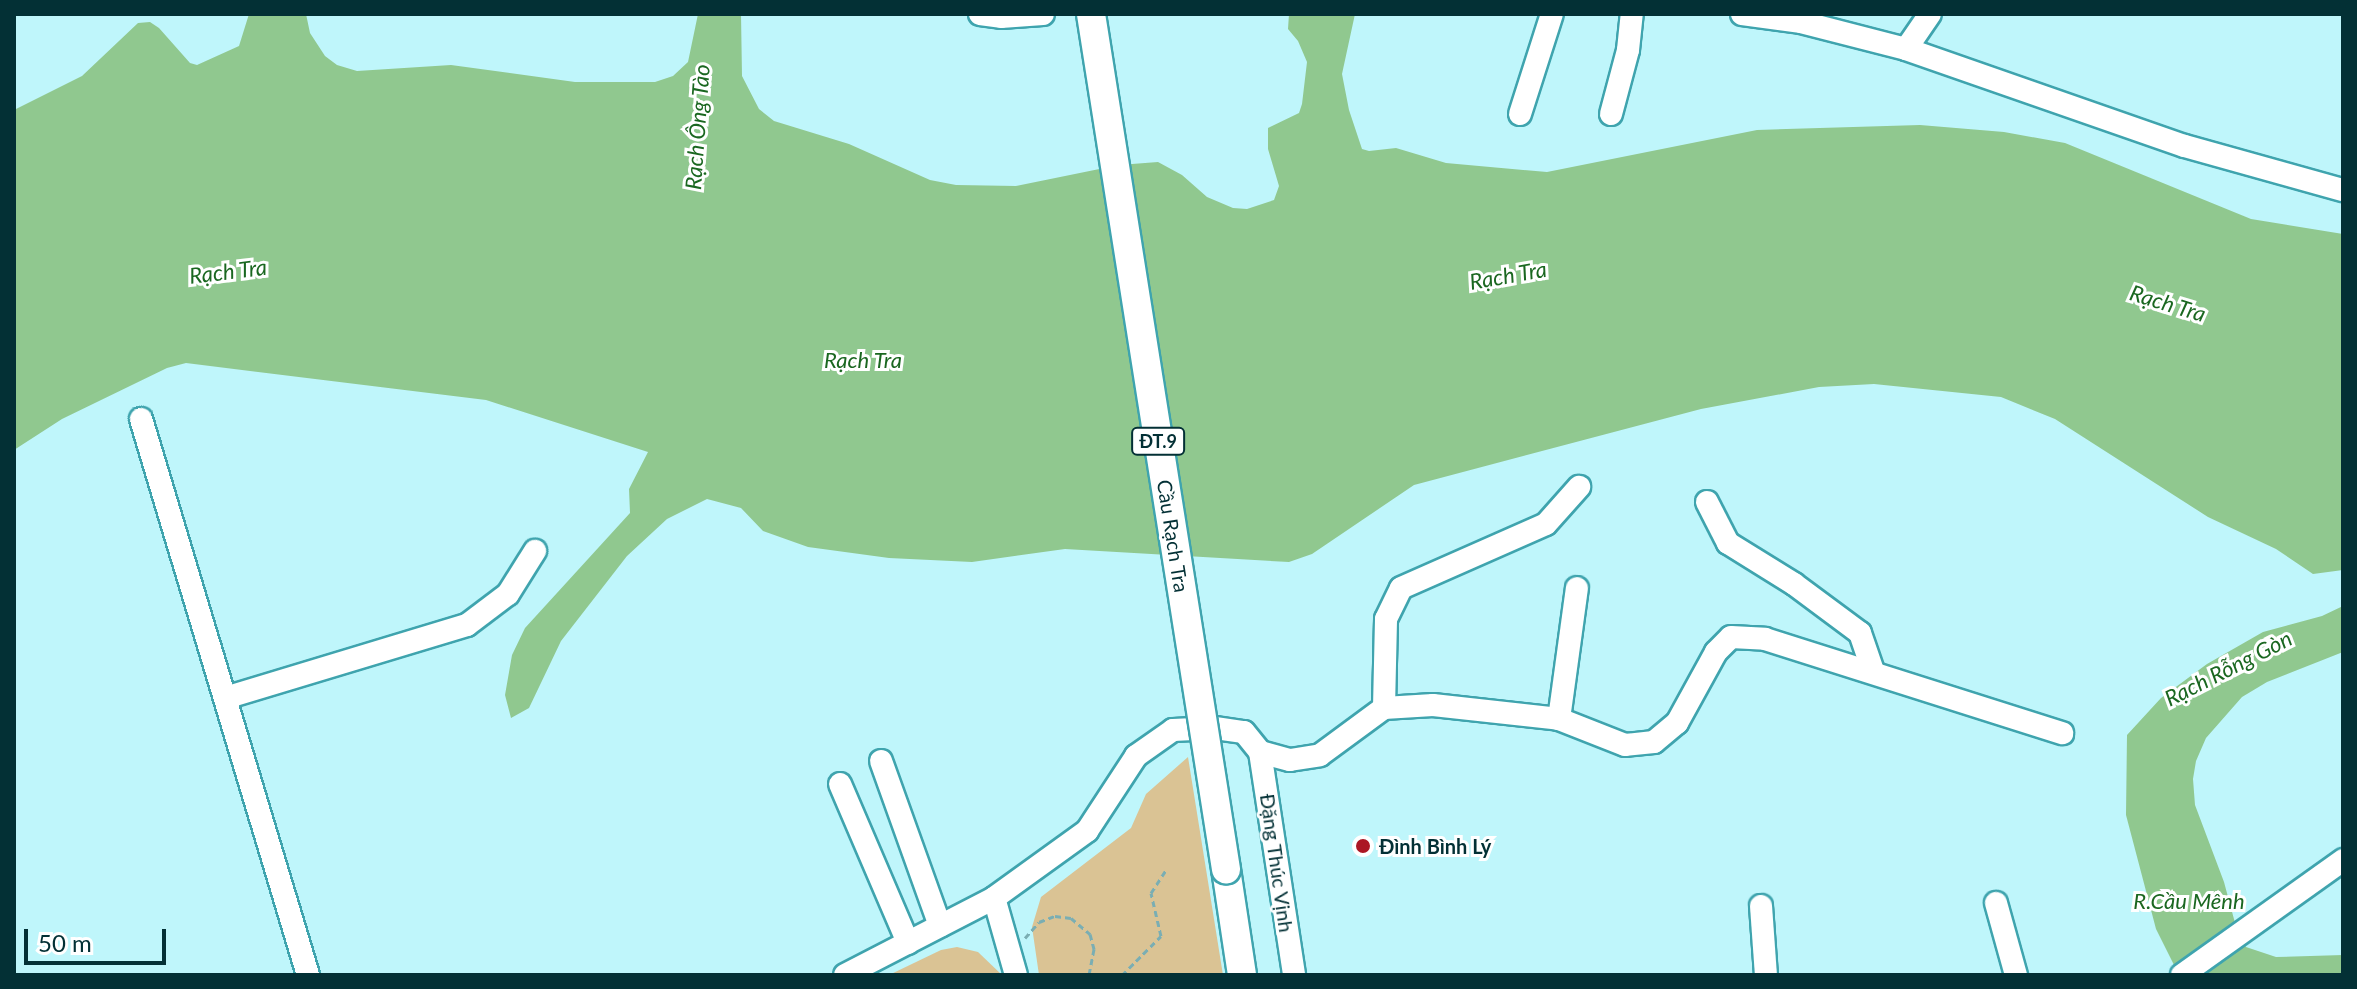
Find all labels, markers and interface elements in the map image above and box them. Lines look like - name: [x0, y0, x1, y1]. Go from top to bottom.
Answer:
- water label: Rạch Ông Tào: [679, 63, 715, 191]
- water label: Rạch Tra: [187, 253, 269, 289]
- water label: Rạch Tra: [1467, 255, 1549, 295]
- water label: Rạch Tra: [2127, 279, 2209, 327]
- water label: Rạch Tra: [824, 347, 902, 373]
- road number: ĐT.9: [1130, 427, 1186, 455]
- street label: Cầu Rạch Tra: [1152, 478, 1194, 594]
- water label: Rạch Rỗng Gòn: [2160, 625, 2296, 711]
- street label: Đặng Thúc Vịnh: [1255, 792, 1299, 934]
- place label: Đình Bình Lý: [1379, 834, 1491, 858]
- marker: Đình Bình Lý: [1354, 837, 1372, 855]
- water label: R.Cầu Mênh: [2133, 888, 2245, 914]
- scale bar: [28, 913, 170, 963]
- text: 50 m: [38, 928, 92, 957]

